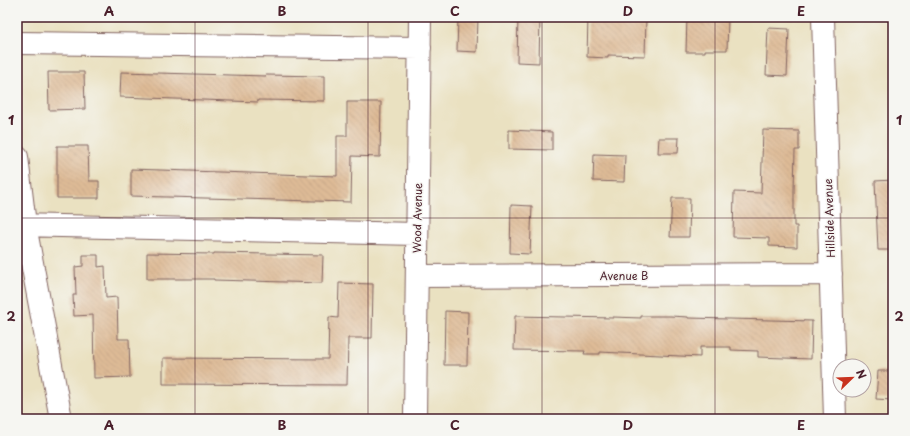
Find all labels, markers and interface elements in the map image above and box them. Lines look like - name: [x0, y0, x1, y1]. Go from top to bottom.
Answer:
- text: A: [104, 1, 114, 20]
- text: B: [278, 1, 287, 20]
- text: C: [450, 1, 460, 20]
- text: D: [623, 1, 633, 20]
- text: E: [797, 1, 805, 20]
- text: 1: [8, 110, 14, 129]
- text: 1: [896, 110, 902, 129]
- street label: Hillside Avenue: [819, 178, 839, 258]
- street label: Wood Avenue: [408, 183, 426, 253]
- street label: Avenue B: [600, 267, 648, 284]
- text: 2: [6, 306, 16, 325]
- text: 2: [894, 306, 904, 325]
- north arrow: [832, 358, 872, 398]
- text: N: [852, 367, 871, 381]
- text: A: [104, 415, 114, 434]
- text: B: [278, 415, 287, 434]
- text: C: [450, 415, 460, 434]
- text: D: [623, 415, 633, 434]
- text: E: [797, 415, 805, 434]

